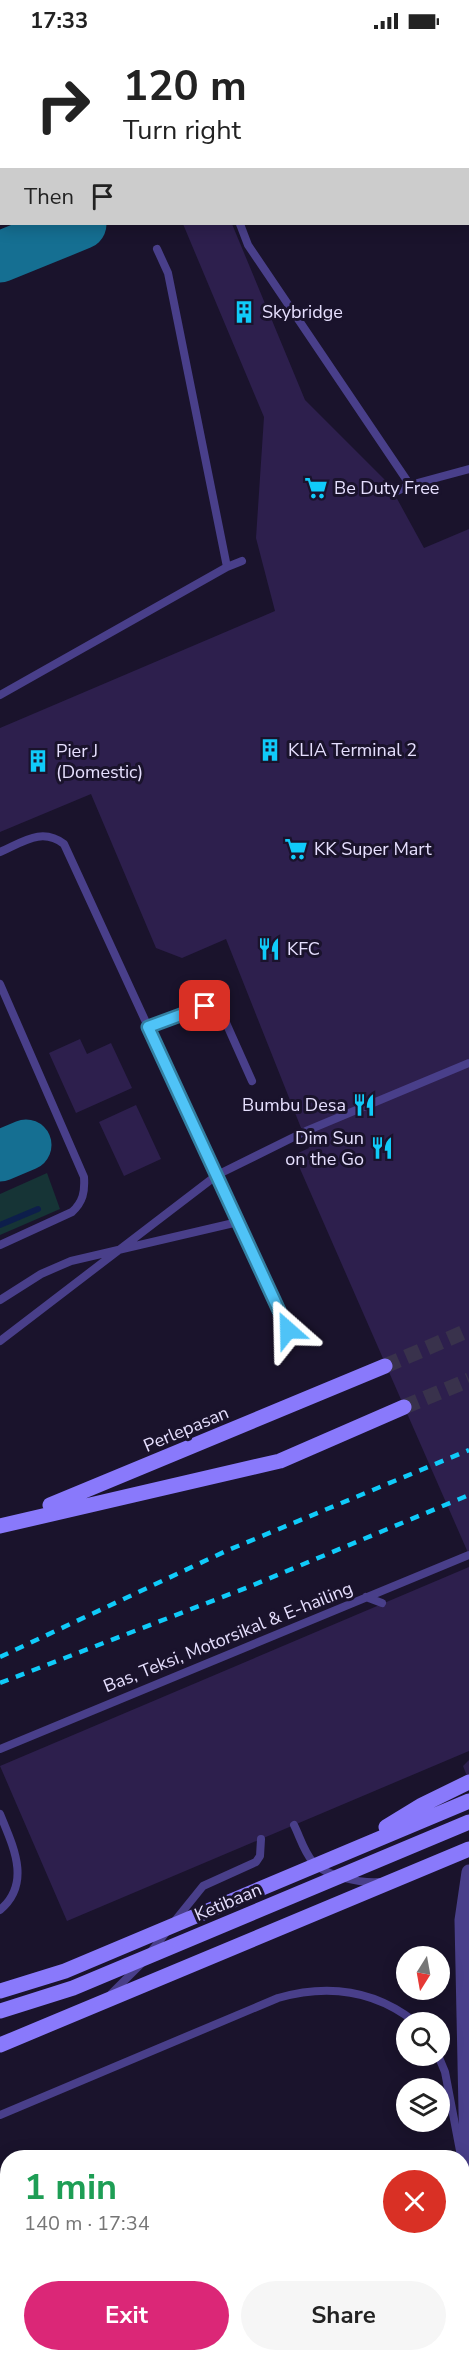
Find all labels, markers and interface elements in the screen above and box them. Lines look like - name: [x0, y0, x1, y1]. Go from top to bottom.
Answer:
- text: 17:33: [30, 6, 88, 36]
- text: 120 m: [123, 58, 247, 115]
- icon: right: [24, 66, 102, 144]
- text: Turn right: [123, 112, 241, 149]
- icon: arrive: [86, 180, 119, 213]
- text: Then: [24, 182, 74, 212]
- building icon: Skybridge: [231, 299, 257, 325]
- place label: Skybridge: [262, 300, 343, 324]
- supermarket icon: Be Duty Free: [303, 475, 329, 501]
- place label: Be Duty Free: [334, 476, 439, 500]
- building icon: KLIA Terminal 2: [257, 737, 283, 763]
- place label: KLIA Terminal 2: [288, 738, 417, 762]
- place label: Pier J (Domestic): [56, 739, 143, 784]
- building icon: Pier J (Domestic): [25, 748, 51, 774]
- supermarket icon: KK Super Mart: [283, 836, 309, 862]
- place label: KK Super Mart: [314, 837, 432, 861]
- restaurant icon: KFC: [256, 936, 282, 962]
- place label: KFC: [287, 937, 320, 961]
- pin: [179, 980, 230, 1031]
- icon: arrive: [188, 989, 221, 1022]
- restaurant icon: Bumbu Desa: [351, 1092, 377, 1118]
- place label: Bumbu Desa: [242, 1093, 346, 1117]
- place label: Dim Sun on the Go: [285, 1126, 364, 1171]
- restaurant icon: Dim Sun on the Go: [369, 1135, 395, 1161]
- position arrow: [256, 1298, 320, 1362]
- street label: Perlepasan: [140, 1400, 232, 1458]
- street label: Bas, Teksi, Motorsikal & E-hailing: [100, 1576, 356, 1698]
- street label: Ketibaan: [191, 1877, 265, 1927]
- north arrow: [396, 1946, 450, 2000]
- map controls: [396, 1946, 450, 2132]
- button: search: [396, 2012, 450, 2066]
- button: layers: [396, 2078, 450, 2132]
- text: 1 min: [24, 2163, 117, 2212]
- button: close: [383, 2170, 446, 2233]
- text: 140 m · 17:34: [24, 2210, 150, 2237]
- button: Exit: [24, 2281, 229, 2350]
- button: Share: [241, 2281, 446, 2350]

